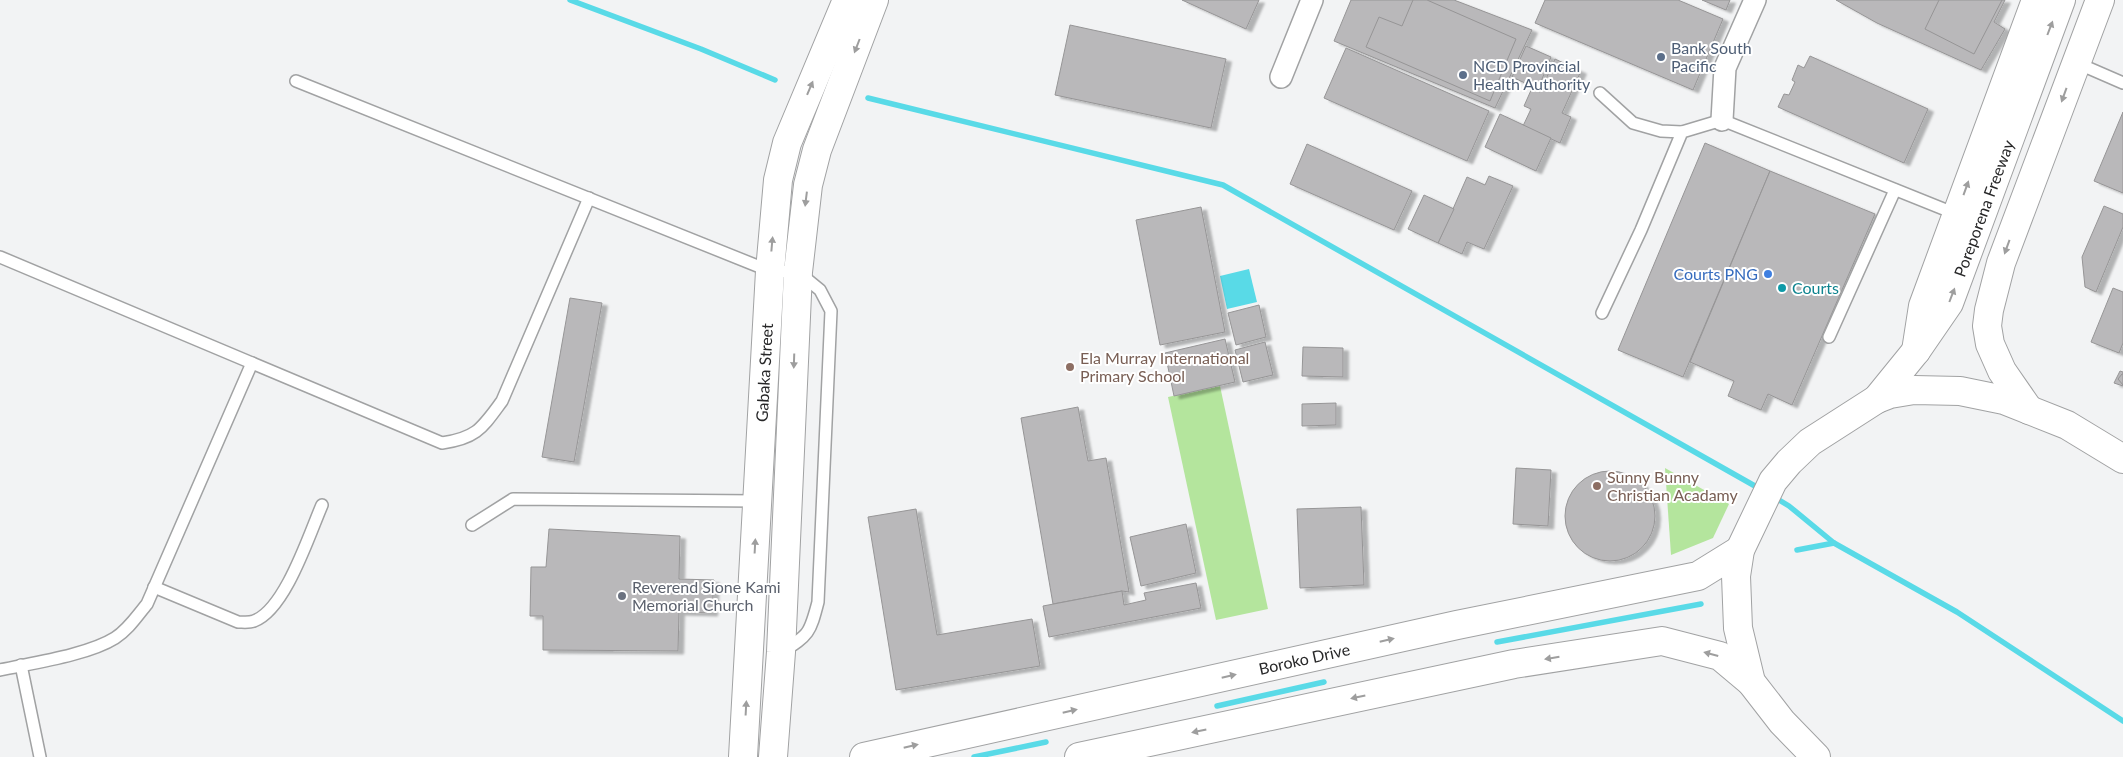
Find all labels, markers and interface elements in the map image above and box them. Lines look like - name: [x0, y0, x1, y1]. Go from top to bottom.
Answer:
- one-way arrow: [2046, 20, 2054, 35]
- one-way arrow: [853, 38, 860, 53]
- place label: Bank South Pacific: [1671, 38, 1752, 75]
- marker: Bank South Pacific: [1655, 51, 1667, 63]
- place label: NCD Provincial Health Authority: [1473, 56, 1591, 93]
- marker: NCD Provincial Health Authority: [1457, 69, 1469, 81]
- one-way arrow: [807, 80, 815, 95]
- one-way arrow: [2060, 88, 2068, 103]
- street label: Poreporena Freeway: [1950, 136, 2018, 279]
- one-way arrow: [1962, 180, 1970, 195]
- one-way arrow: [802, 192, 810, 208]
- one-way arrow: [768, 236, 776, 252]
- one-way arrow: [2003, 240, 2011, 255]
- place label: Courts PNG: [1673, 264, 1758, 283]
- marker: Courts PNG: [1762, 268, 1774, 280]
- place label: Courts: [1792, 278, 1839, 297]
- marker: Courts: [1776, 282, 1788, 294]
- one-way arrow: [1948, 288, 1956, 303]
- street label: Gabaka Street: [752, 322, 776, 422]
- place label: Ela Murray International Primary School: [1080, 348, 1249, 385]
- one-way arrow: [790, 354, 798, 370]
- marker: Ela Murray International Primary School: [1064, 361, 1076, 373]
- place label: Sunny Bunny Christian Acadamy: [1607, 467, 1739, 504]
- marker: Sunny Bunny Christian Acadamy: [1591, 480, 1603, 492]
- one-way arrow: [751, 538, 759, 554]
- place label: Reverend Sione Kami Memorial Church: [632, 577, 781, 614]
- marker: Reverend Sione Kami Memorial Church: [616, 590, 628, 602]
- one-way arrow: [1380, 636, 1395, 644]
- street label: Boroko Drive: [1257, 639, 1352, 678]
- one-way arrow: [1704, 650, 1719, 658]
- one-way arrow: [1543, 654, 1559, 662]
- one-way arrow: [1221, 672, 1236, 680]
- one-way arrow: [1351, 693, 1366, 701]
- one-way arrow: [743, 700, 751, 716]
- one-way arrow: [1063, 707, 1078, 715]
- one-way arrow: [1192, 727, 1207, 735]
- one-way arrow: [904, 742, 919, 750]

